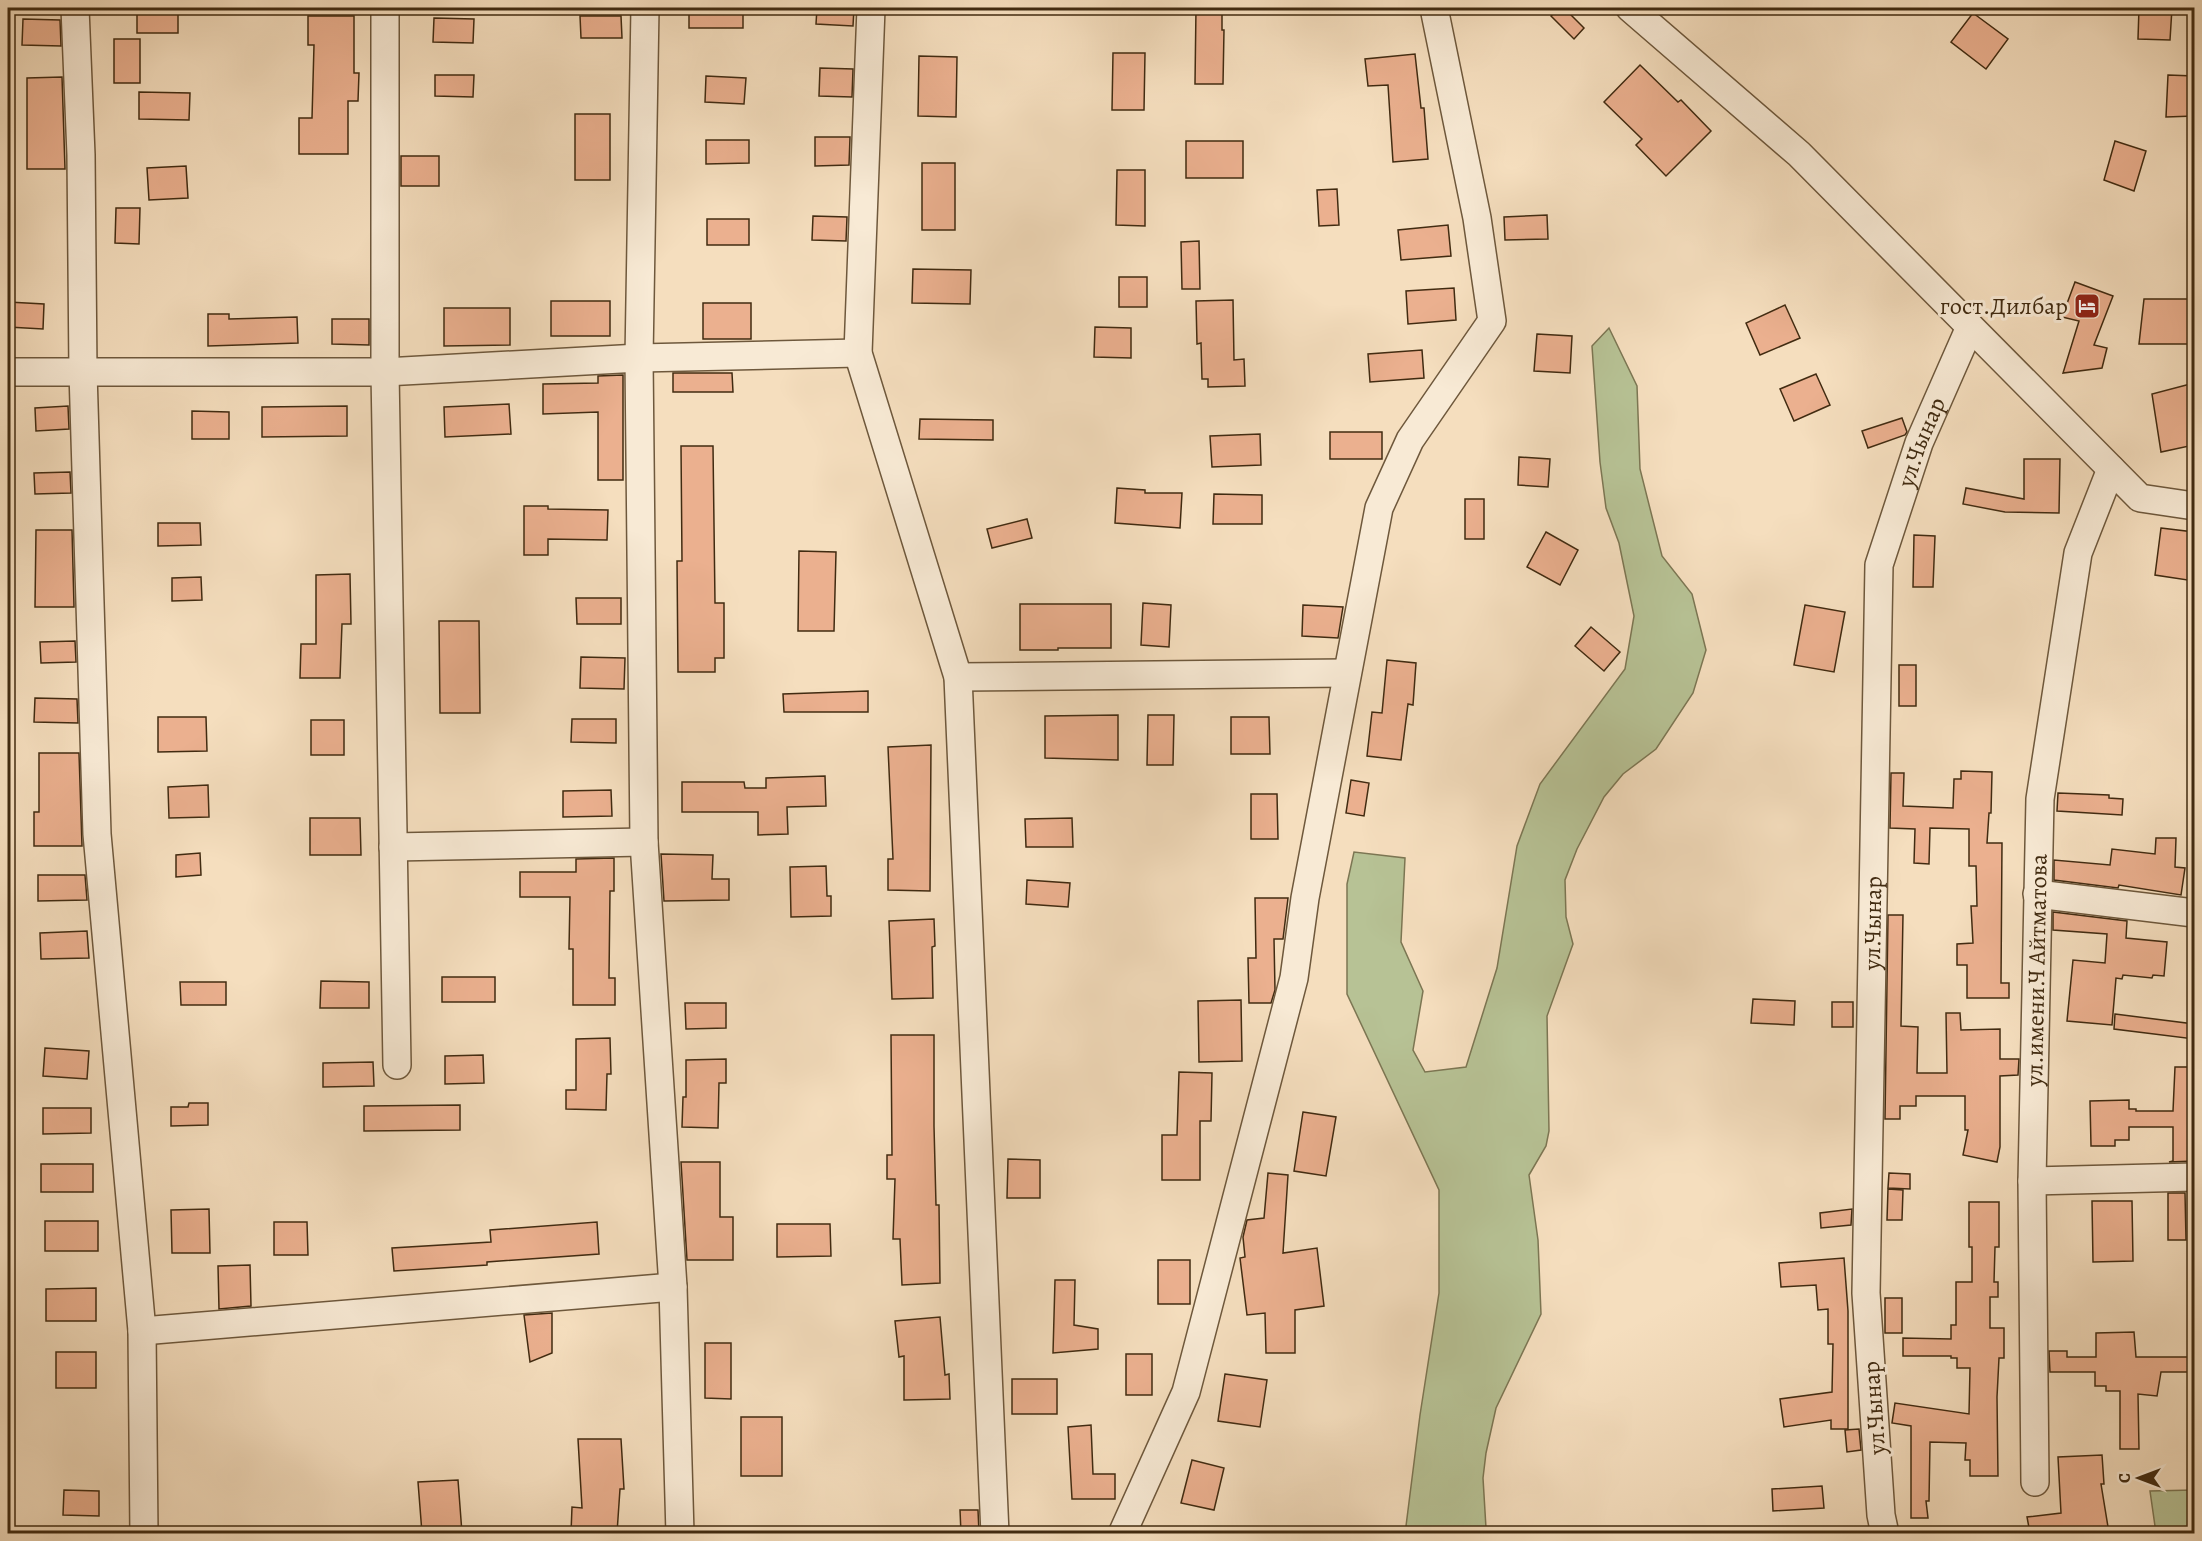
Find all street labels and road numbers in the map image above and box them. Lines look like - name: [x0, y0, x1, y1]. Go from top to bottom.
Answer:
- street label: ул.Чынар: [1889, 392, 1953, 492]
- street label: ул.имени.Ч Айтматова: [2018, 853, 2055, 1088]
- street label: ул.Чынар: [1856, 876, 1889, 971]
- street label: ул.Чынар: [1855, 1360, 1893, 1457]

